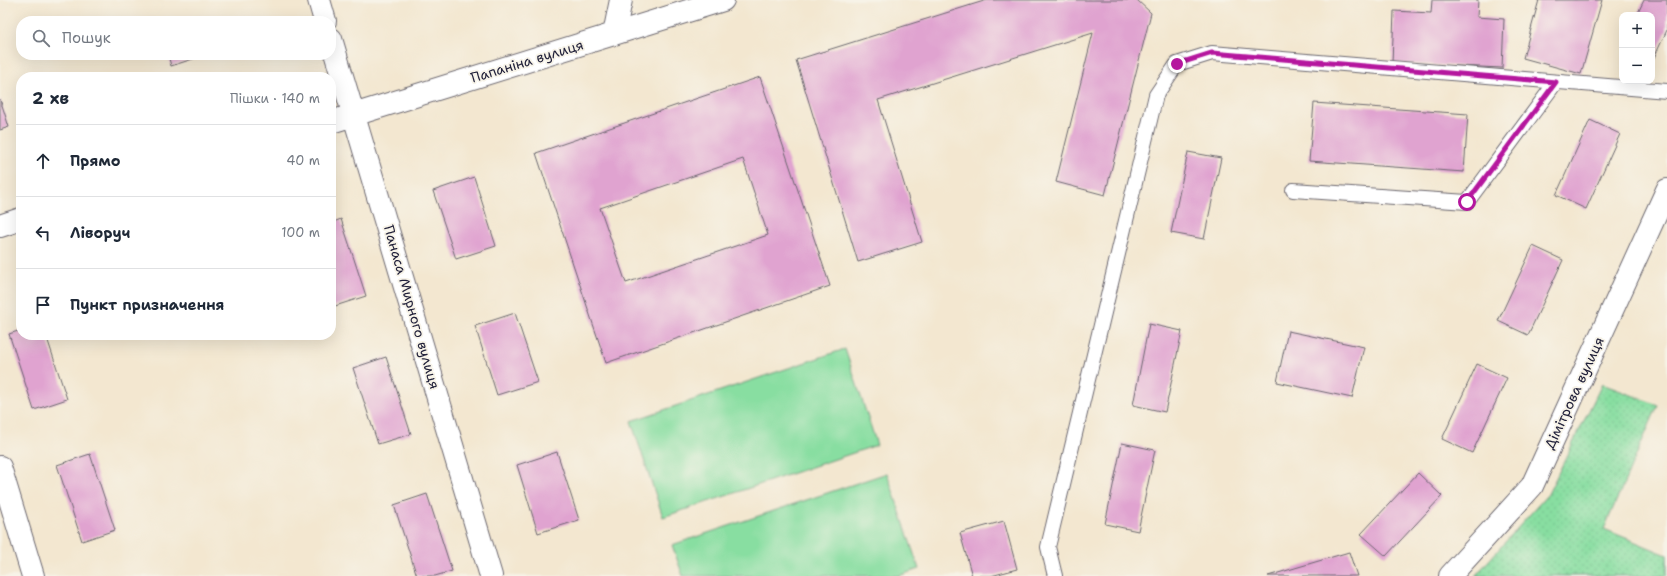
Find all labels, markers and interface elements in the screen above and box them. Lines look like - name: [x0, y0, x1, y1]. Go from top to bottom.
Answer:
- map controls: [1619, 12, 1655, 84]
- button: +: [1619, 12, 1655, 48]
- search box: [16, 16, 336, 60]
- icon: search: [30, 27, 52, 49]
- text: Пошук: [62, 28, 111, 48]
- street label: Папаніна вулиця: [469, 35, 585, 87]
- button: −: [1619, 48, 1655, 84]
- route end: [1168, 55, 1186, 73]
- text: 2 хв: [32, 87, 69, 109]
- text: Пішки · 140 m: [230, 90, 320, 107]
- icon: ahead: [32, 150, 54, 172]
- text: Прямо: [70, 151, 120, 171]
- text: 40 m: [286, 152, 320, 169]
- route start: [1458, 193, 1476, 211]
- icon: left: [32, 222, 54, 244]
- text: Ліворуч: [70, 223, 130, 243]
- street label: Панаса Мирного вулиця: [380, 223, 444, 391]
- text: 100 m: [281, 224, 320, 241]
- icon: arrive: [32, 294, 54, 316]
- text: Пункт призначення: [70, 295, 225, 315]
- street label: Дімітрова вулиця: [1540, 334, 1608, 452]

